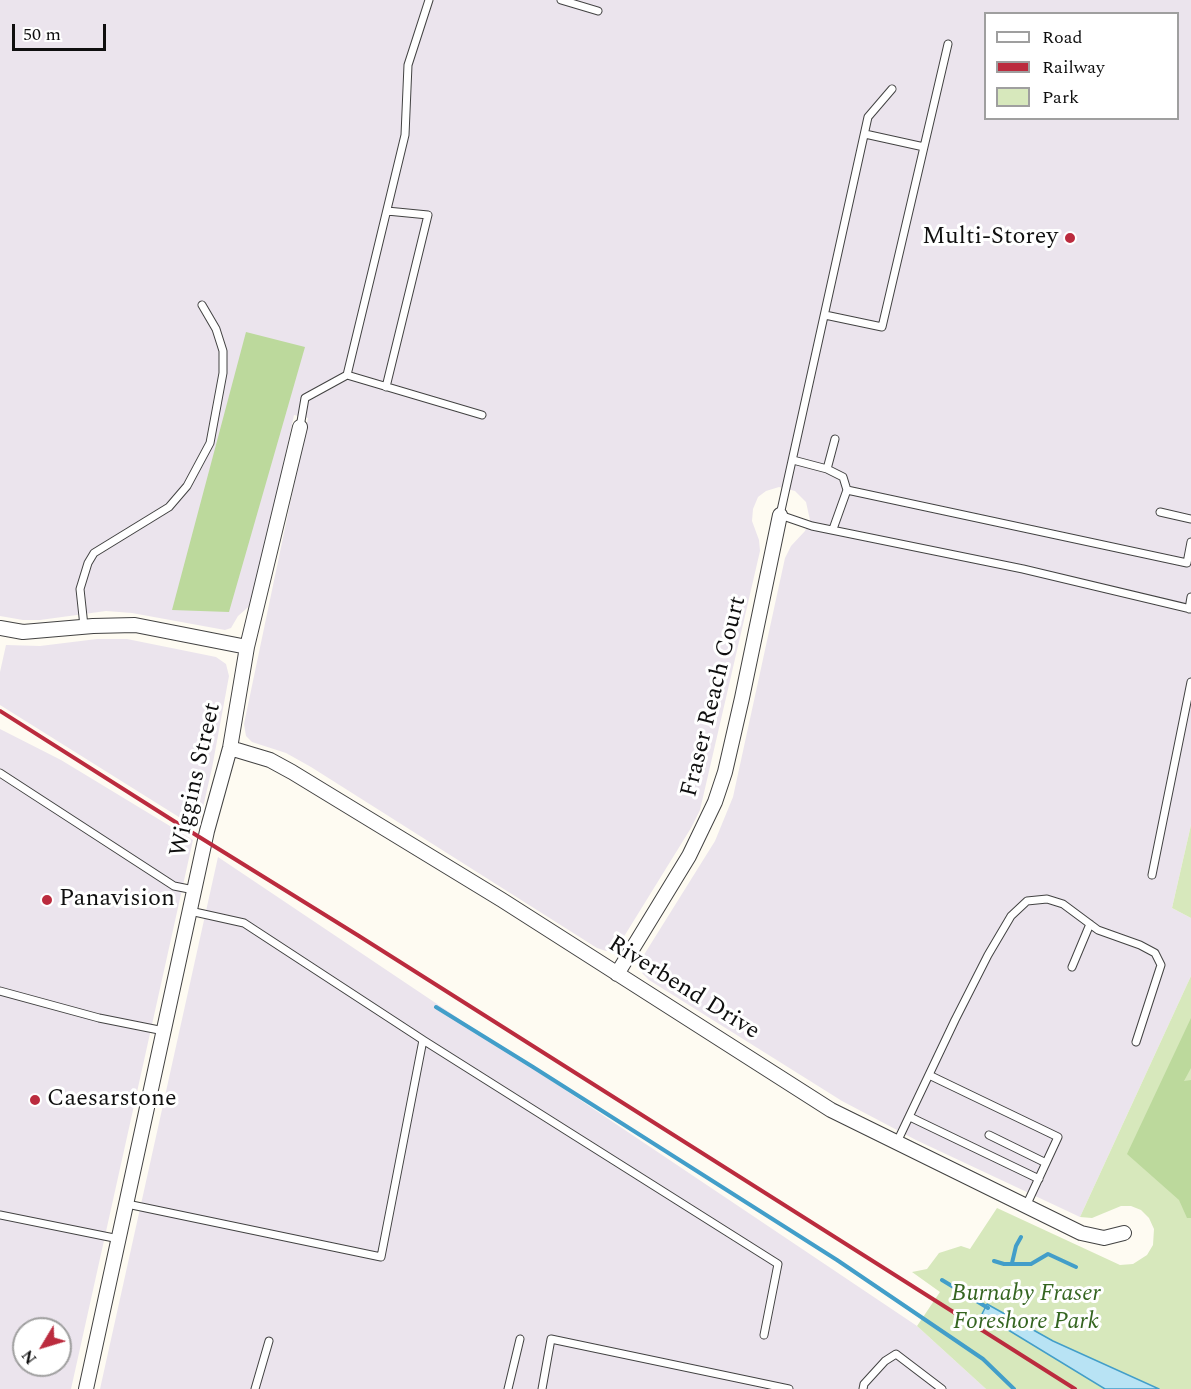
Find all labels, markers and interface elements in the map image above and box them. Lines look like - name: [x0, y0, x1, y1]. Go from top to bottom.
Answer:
- scale bar: [15, 12, 110, 50]
- legend: [984, 12, 1179, 120]
- text: 50 m: [23, 21, 61, 48]
- text: Road: [1042, 24, 1083, 51]
- text: Railway: [1042, 54, 1105, 81]
- text: Park: [1042, 84, 1079, 111]
- place label: Multi-Storey: [922, 224, 1058, 252]
- marker: Multi-Storey: [1063, 231, 1077, 245]
- street label: Fraser Reach Court: [676, 594, 754, 800]
- street label: Wiggins Street: [165, 700, 229, 860]
- place label: Panavision: [59, 886, 175, 914]
- marker: Panavision: [40, 893, 54, 907]
- street label: Riverbend Drive: [602, 931, 764, 1047]
- place label: Caesarstone: [47, 1086, 177, 1114]
- marker: Caesarstone: [28, 1093, 42, 1107]
- park label: Burnaby Fraser Foreshore Park: [951, 1281, 1101, 1337]
- north arrow: [12, 1317, 72, 1377]
- text: N: [16, 1344, 43, 1369]

